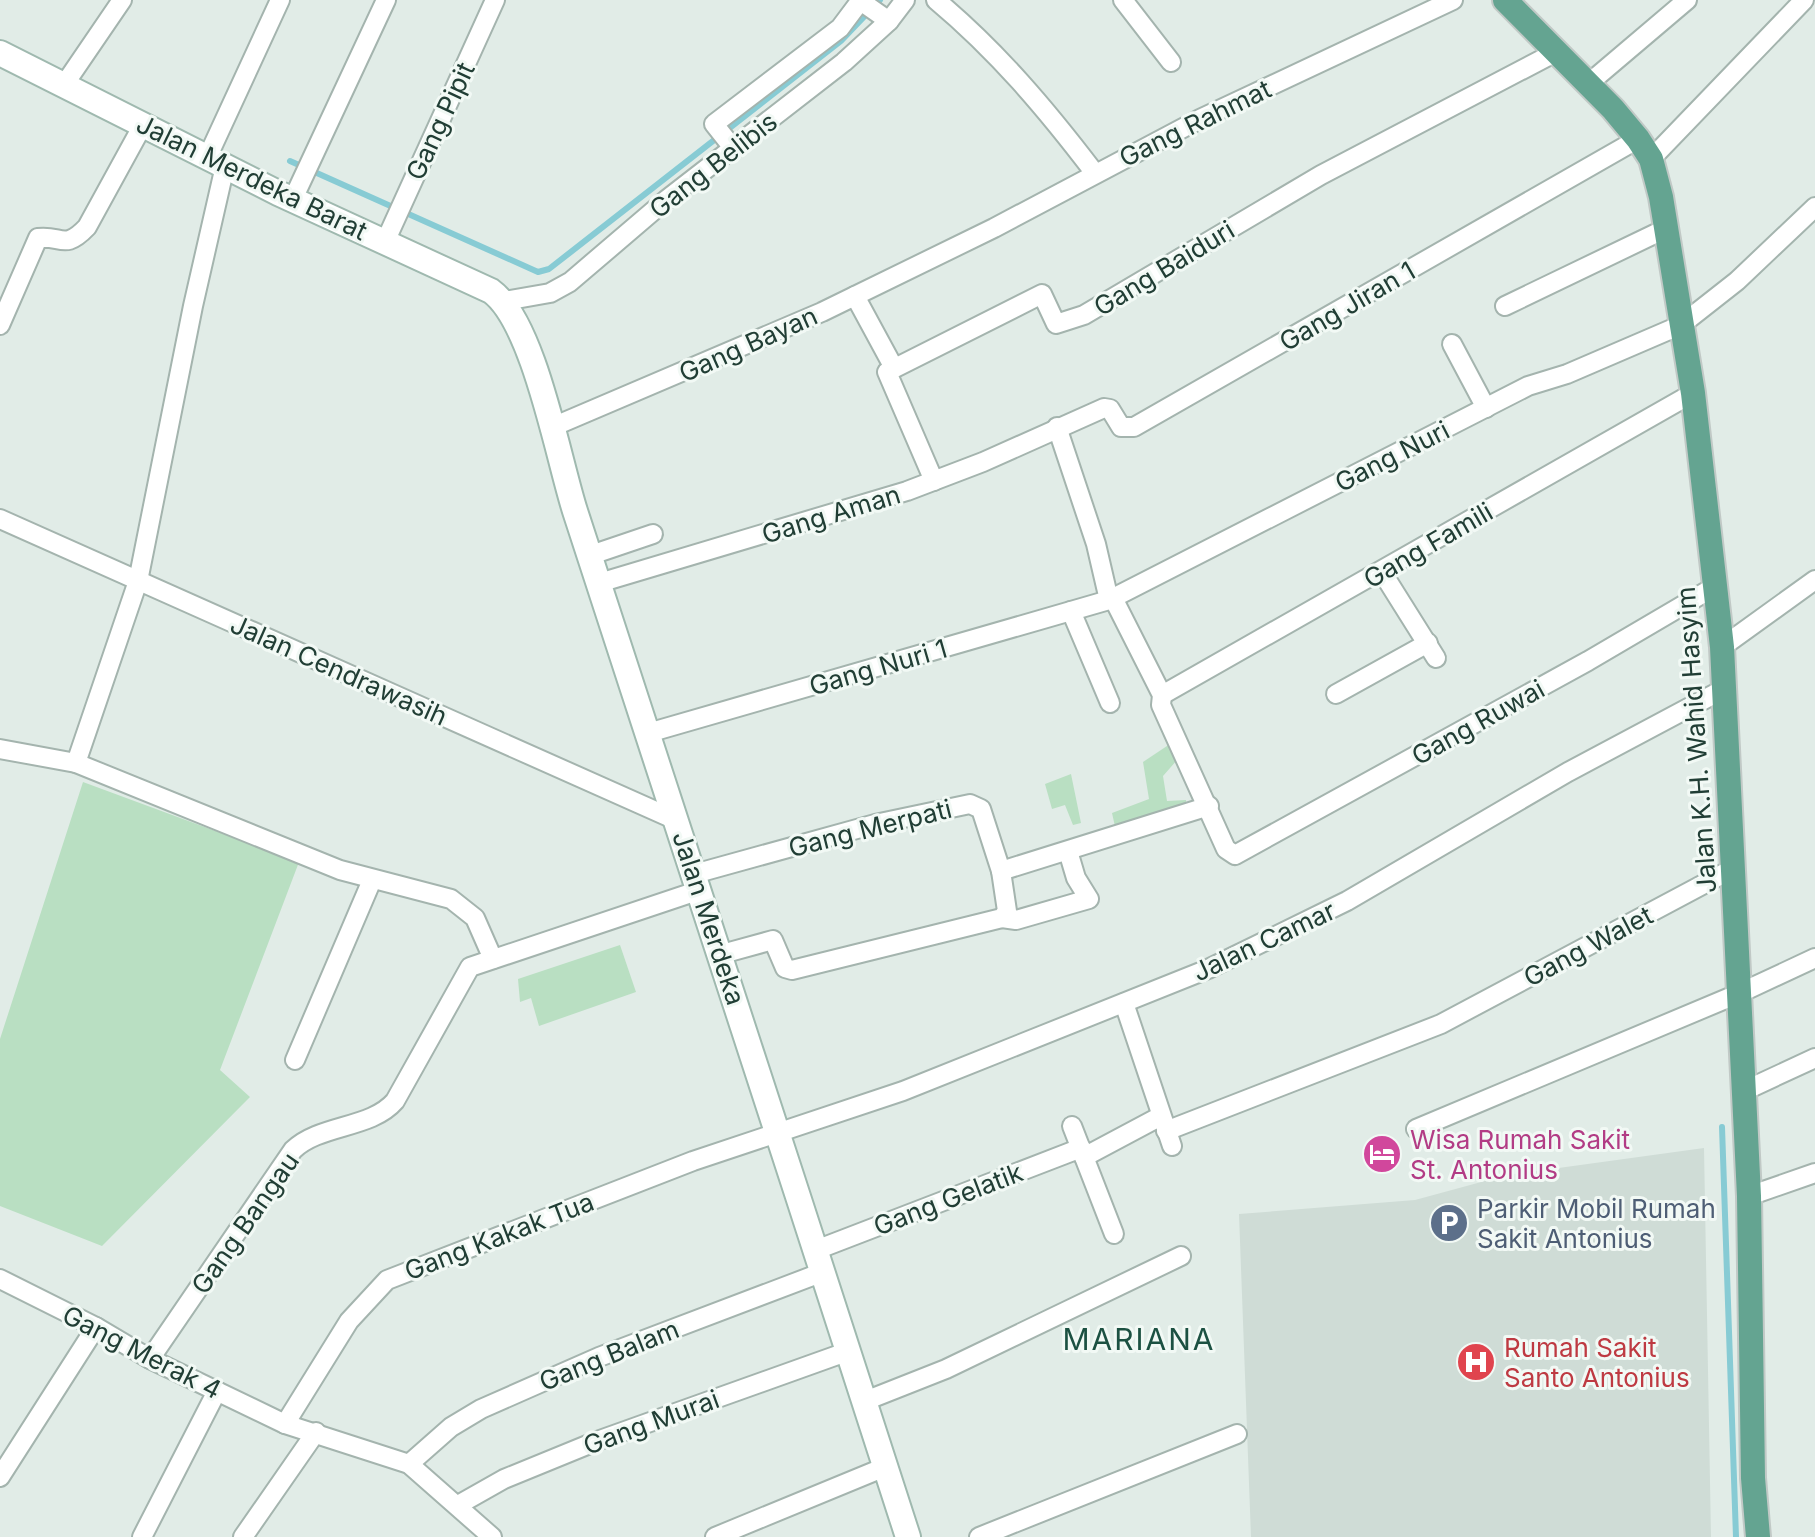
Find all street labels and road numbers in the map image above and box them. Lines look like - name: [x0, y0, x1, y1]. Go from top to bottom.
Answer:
- street label: Gang Pipit: [399, 57, 481, 185]
- street label: Gang Rahmat: [1114, 73, 1276, 173]
- street label: Gang Belibis: [643, 106, 783, 224]
- street label: Jalan Merdeka Barat: [132, 108, 372, 246]
- street label: Gang Baiduri: [1088, 214, 1240, 322]
- street label: Gang Jiran 1: [1274, 255, 1420, 357]
- street label: Gang Bayan: [674, 300, 822, 388]
- street label: Gang Nuri: [1330, 414, 1454, 498]
- street label: Gang Aman: [758, 478, 904, 550]
- street label: Gang Famili: [1358, 496, 1498, 594]
- street label: Jalan K.H. Wahid Hasyim: [1670, 586, 1722, 894]
- street label: Jalan Cendrawasih: [226, 608, 452, 732]
- street label: Gang Nuri 1: [805, 633, 951, 701]
- street label: Gang Ruwai: [1406, 673, 1550, 771]
- street label: Gang Merpati: [785, 793, 955, 863]
- street label: Jalan Merdeka: [666, 827, 752, 1009]
- street label: Jalan Camar: [1188, 894, 1340, 988]
- street label: Gang Walet: [1518, 899, 1658, 993]
- street label: Gang Bangau: [185, 1146, 305, 1300]
- street label: Gang Gelatik: [869, 1156, 1027, 1242]
- street label: Gang Kakak Tua: [400, 1186, 598, 1286]
- street label: Gang Merak 4: [57, 1299, 227, 1405]
- street label: Gang Balam: [535, 1313, 683, 1397]
- street label: Gang Murai: [579, 1383, 723, 1461]

